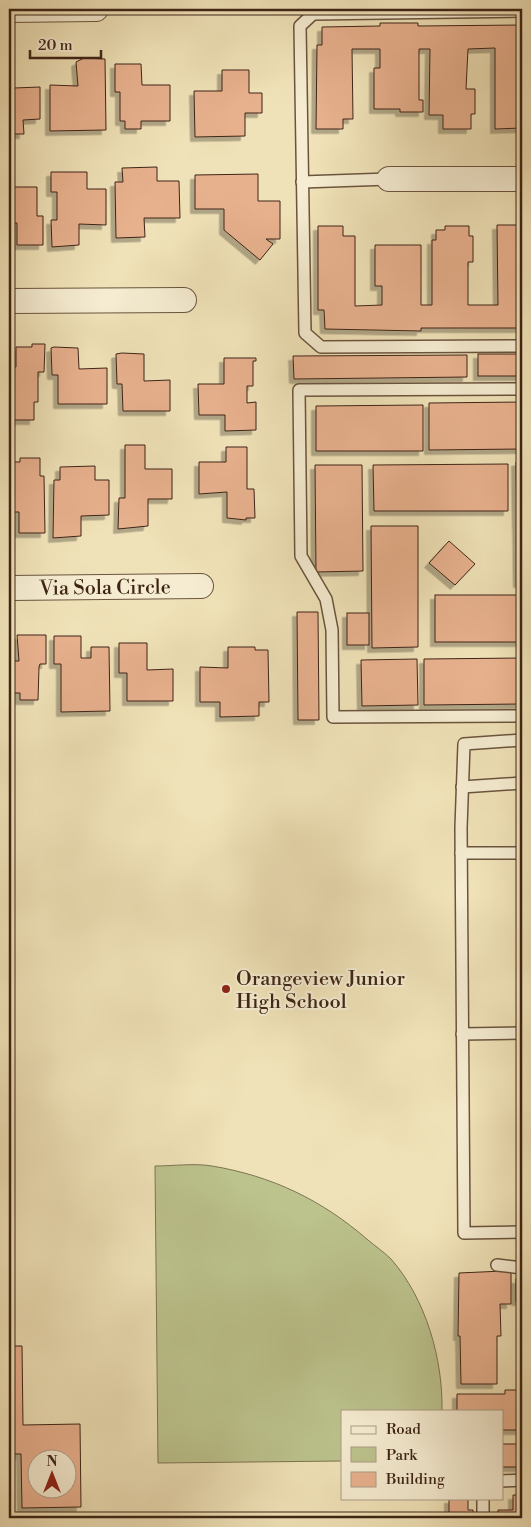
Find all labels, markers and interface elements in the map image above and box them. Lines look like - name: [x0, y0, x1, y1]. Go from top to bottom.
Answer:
- scale bar: [30, 28, 101, 60]
- text: 20 m: [38, 36, 73, 55]
- street label: Via Sola Circle: [38, 575, 171, 602]
- place label: Orangeview Junior High School: [236, 967, 406, 1015]
- marker: Orangeview Junior High School: [220, 983, 232, 995]
- legend: [341, 1410, 504, 1500]
- text: Road: [386, 1420, 421, 1439]
- text: Park: [386, 1446, 418, 1465]
- north arrow: [28, 1450, 78, 1500]
- text: N: [46, 1453, 58, 1471]
- text: Building: [385, 1470, 445, 1489]

